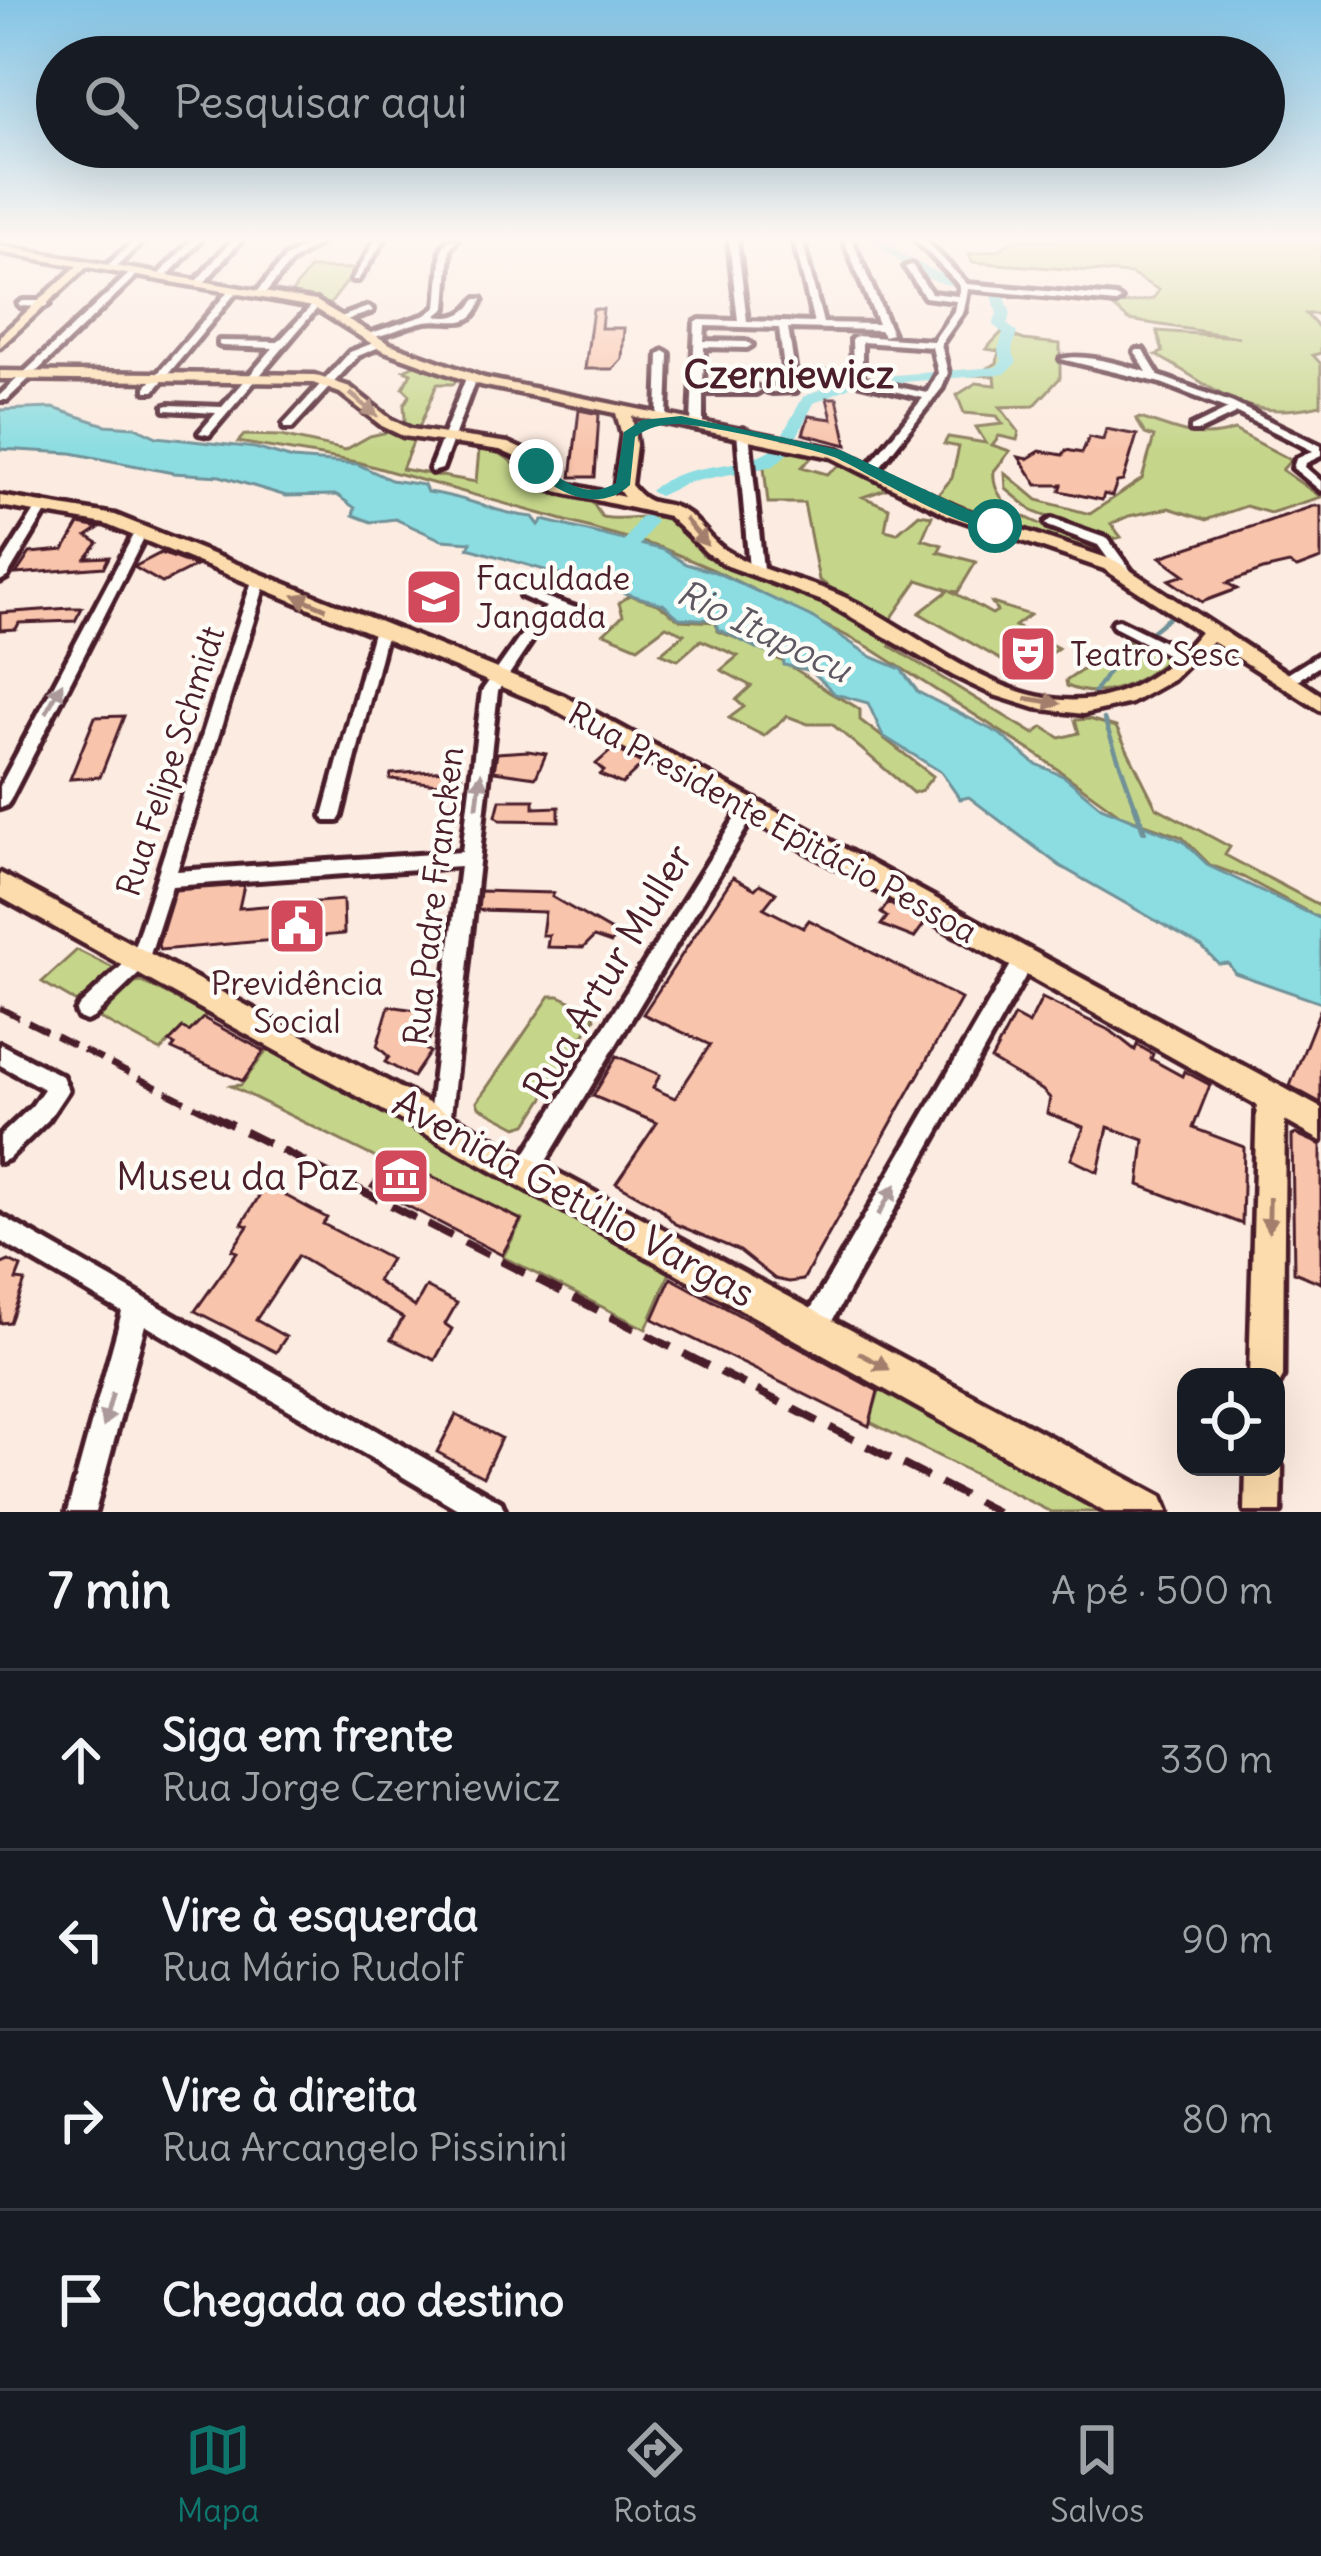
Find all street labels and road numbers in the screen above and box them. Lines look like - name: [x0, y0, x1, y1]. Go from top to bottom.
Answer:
- street label: Rua Felipe Schmidt: [107, 621, 233, 901]
- street label: Rua Presidente Epitácio Pessoa: [561, 692, 985, 952]
- street label: Rua Padre Francken: [394, 744, 472, 1048]
- street label: Rua Artur Muller: [512, 835, 704, 1109]
- street label: Avenida Getúlio Vargas: [384, 1078, 764, 1318]

